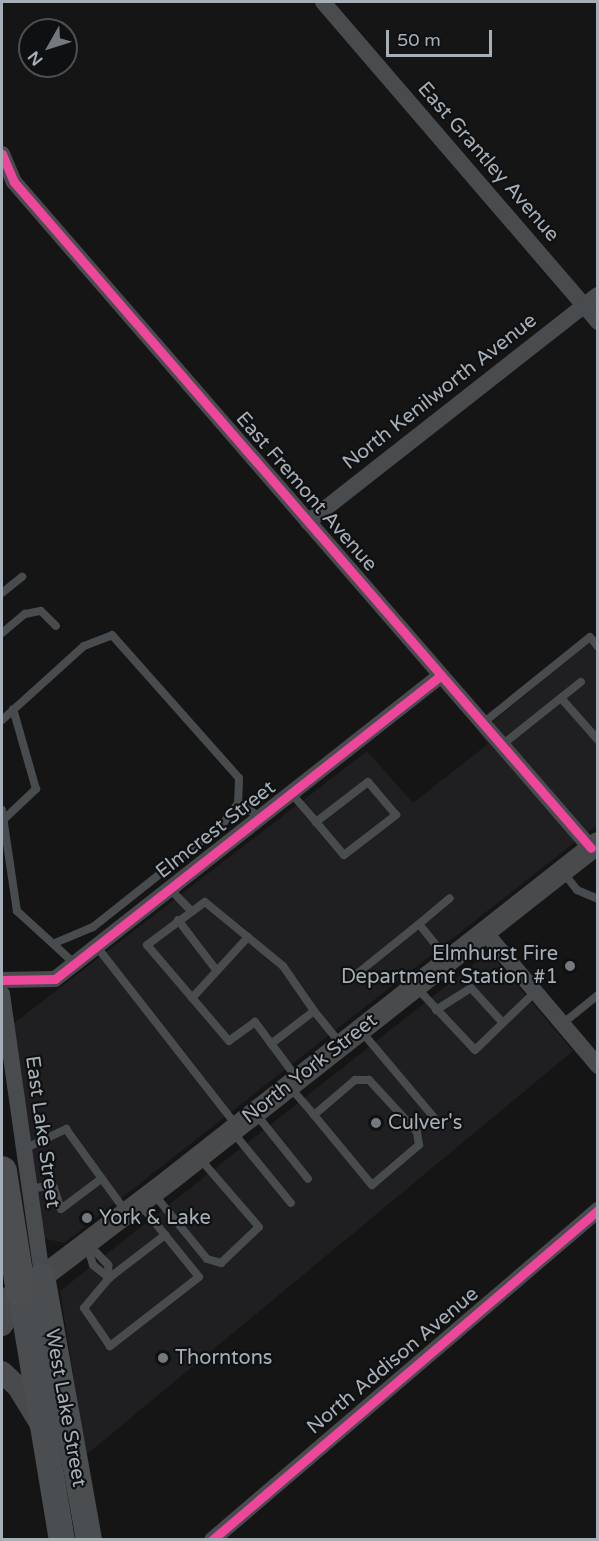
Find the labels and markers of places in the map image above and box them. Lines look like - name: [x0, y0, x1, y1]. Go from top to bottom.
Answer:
- place label: Elmhurst Fire Department Station #1: [341, 942, 558, 989]
- marker: Elmhurst Fire Department Station #1: [563, 959, 577, 973]
- place label: Culver's: [388, 1111, 462, 1135]
- marker: Culver's: [369, 1116, 383, 1130]
- place label: York & Lake: [99, 1206, 211, 1230]
- marker: York & Lake: [80, 1211, 94, 1225]
- place label: Thorntons: [175, 1346, 272, 1370]
- marker: Thorntons: [156, 1351, 170, 1365]

